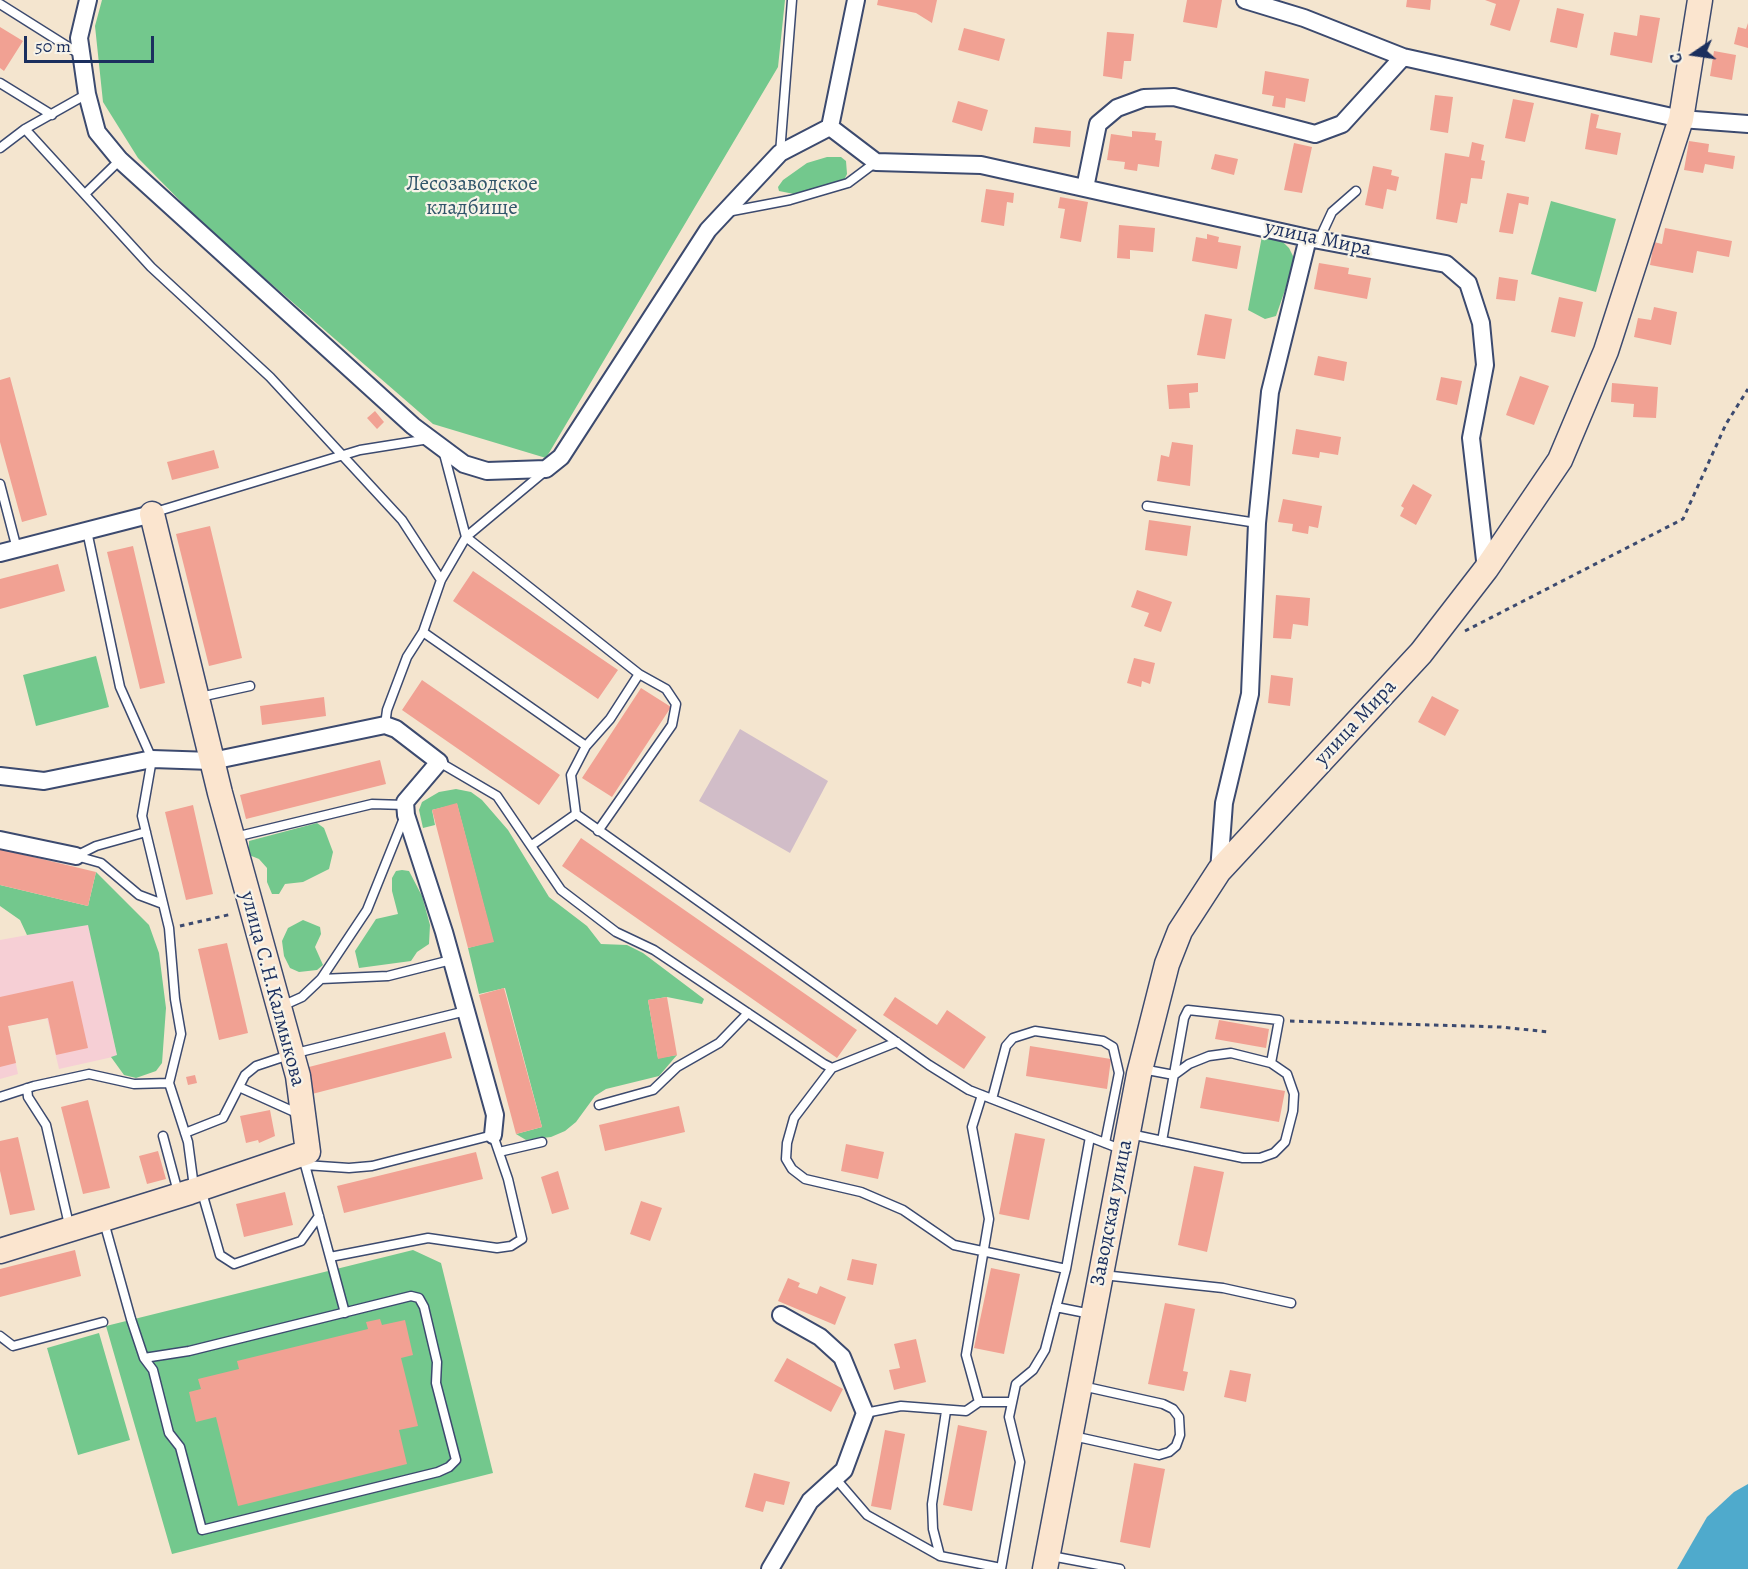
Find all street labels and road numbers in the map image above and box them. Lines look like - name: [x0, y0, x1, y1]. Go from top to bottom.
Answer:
- street label: улица Мира: [1262, 215, 1374, 263]
- street label: улица Мира: [1310, 675, 1402, 771]
- street label: улица С.Н.Калмыкова: [234, 889, 310, 1089]
- street label: Заводская улица: [1085, 1138, 1139, 1288]

